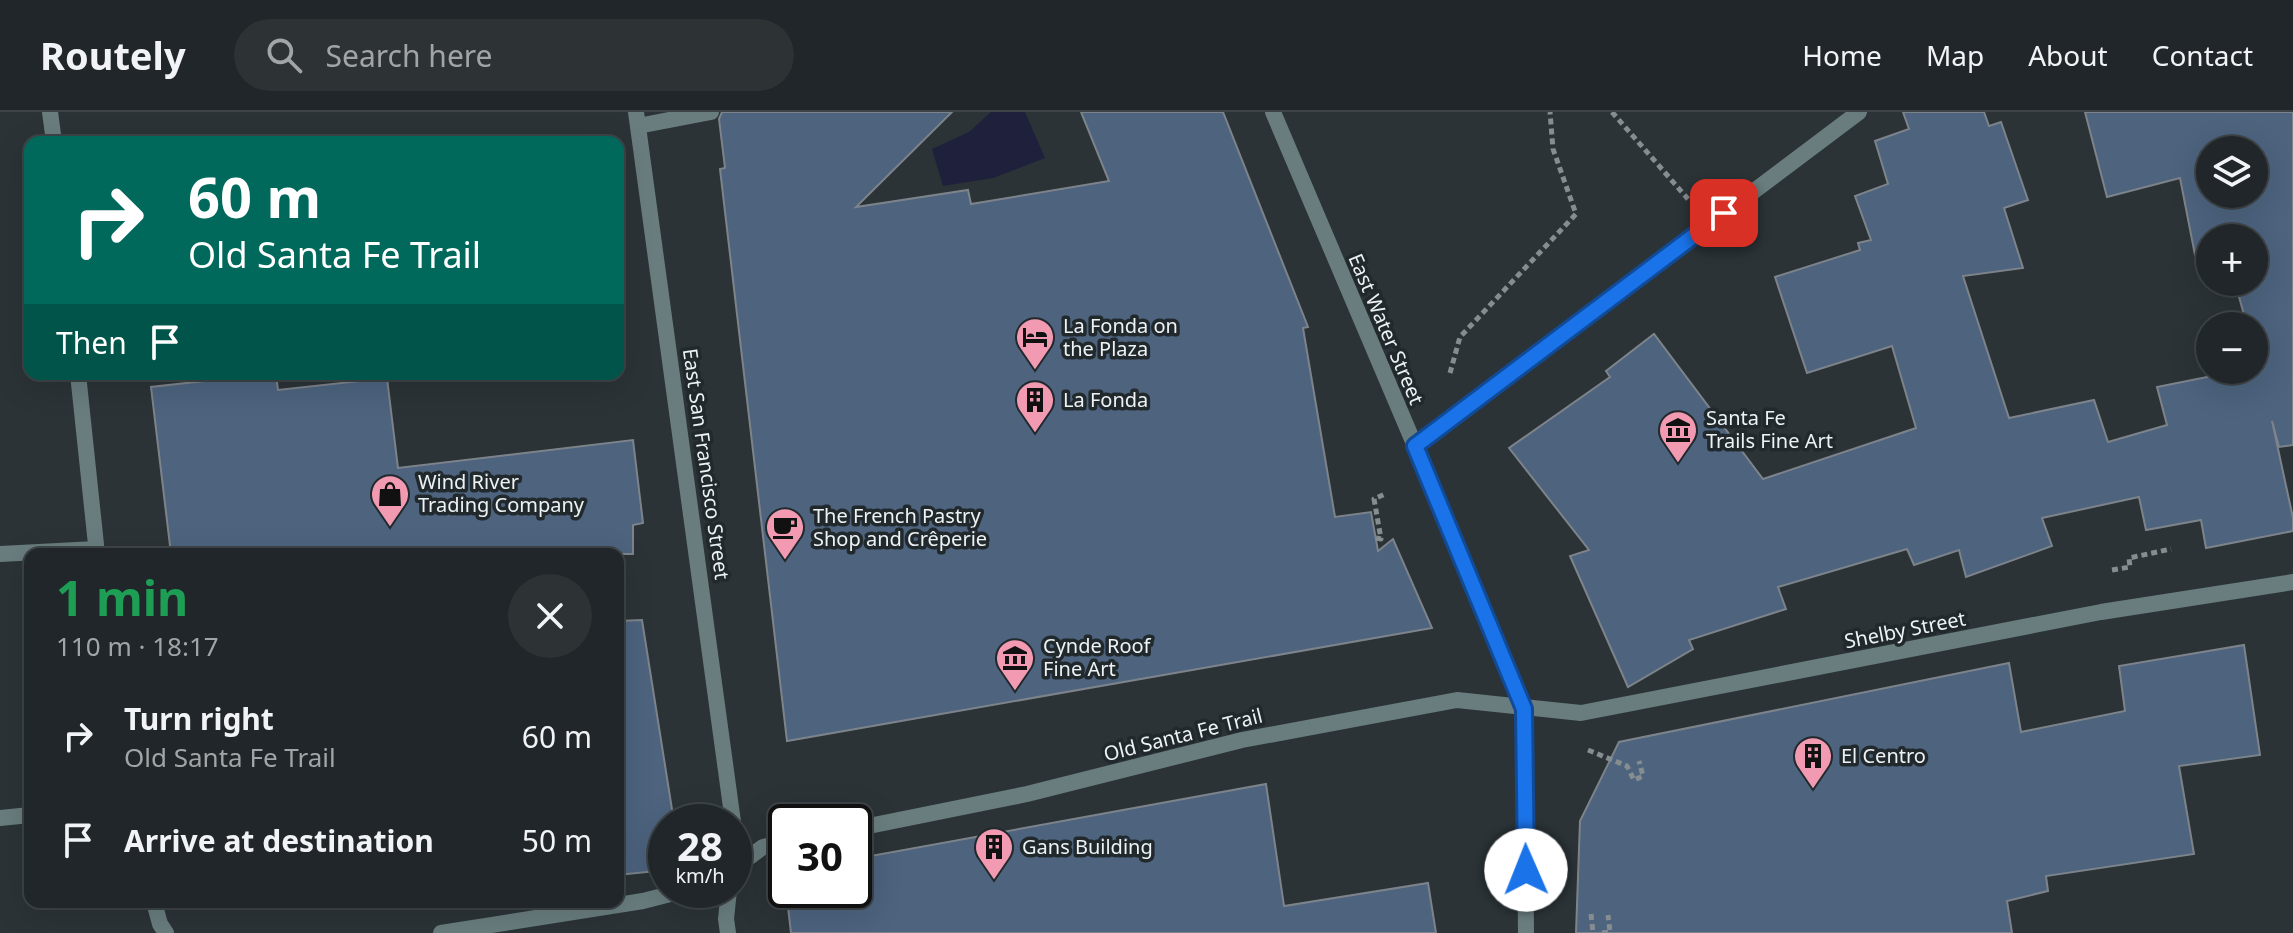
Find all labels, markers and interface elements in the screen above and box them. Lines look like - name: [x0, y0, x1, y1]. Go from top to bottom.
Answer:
- search box: [234, 19, 794, 91]
- text: Routely: [40, 29, 186, 81]
- icon: search: [262, 33, 306, 77]
- text: Search here: [326, 35, 493, 76]
- text: Home: [1802, 36, 1882, 74]
- text: Map: [1926, 36, 1984, 74]
- text: About: [2028, 36, 2108, 74]
- text: Contact: [2152, 36, 2253, 74]
- map controls: [2196, 136, 2268, 384]
- button: layers: [2196, 136, 2268, 208]
- text: 60 m: [188, 158, 321, 234]
- icon: right: [56, 168, 160, 272]
- pin: [1690, 179, 1758, 247]
- icon: arrive: [1702, 191, 1746, 235]
- button: +: [2196, 224, 2268, 296]
- text: Old Santa Fe Trail: [188, 230, 481, 279]
- street label: East Water Street: [1342, 249, 1430, 408]
- place label: La Fonda on the Plaza: [1063, 312, 1178, 362]
- button: −: [2196, 312, 2268, 384]
- hotel icon: La Fonda on the Plaza: [1014, 316, 1056, 371]
- icon: arrive: [143, 320, 187, 364]
- text: Then: [56, 322, 127, 363]
- street label: East San Francisco Street: [677, 347, 736, 581]
- building icon: La Fonda: [1014, 379, 1056, 434]
- place label: La Fonda: [1063, 386, 1148, 413]
- place label: Santa Fe Trails Fine Art: [1706, 404, 1833, 454]
- museum icon: Santa Fe Trails Fine Art: [1657, 409, 1699, 464]
- place label: Wind River Trading Company: [418, 468, 585, 518]
- shop icon: Wind River Trading Company: [369, 473, 411, 528]
- place label: The French Pastry Shop and Crêperie: [813, 502, 987, 552]
- cafe icon: The French Pastry Shop and Crêperie: [764, 506, 806, 561]
- text: 1 min: [56, 565, 188, 630]
- button: close: [508, 574, 592, 658]
- street label: Shelby Street: [1842, 605, 1968, 654]
- text: 110 m · 18:17: [56, 628, 219, 664]
- place label: Cynde Roof Fine Art: [1043, 632, 1152, 682]
- museum icon: Cynde Roof Fine Art: [994, 637, 1036, 692]
- text: Turn right: [124, 698, 274, 739]
- street label: Old Santa Fe Trail: [1101, 702, 1265, 767]
- icon: right: [56, 714, 100, 758]
- text: 60 m: [522, 716, 592, 757]
- building icon: El Centro: [1792, 735, 1834, 790]
- text: Old Santa Fe Trail: [124, 739, 336, 775]
- place label: El Centro: [1841, 742, 1926, 769]
- speed limit sign: 30: [768, 804, 872, 908]
- icon: arrive: [56, 818, 100, 862]
- text: 28: [677, 818, 723, 873]
- text: Arrive at destination: [124, 820, 434, 861]
- text: 50 m: [522, 820, 592, 861]
- building icon: Gans Building: [973, 826, 1015, 881]
- position arrow: [1484, 828, 1568, 912]
- place label: Gans Building: [1022, 833, 1153, 860]
- text: km/h: [675, 862, 725, 889]

